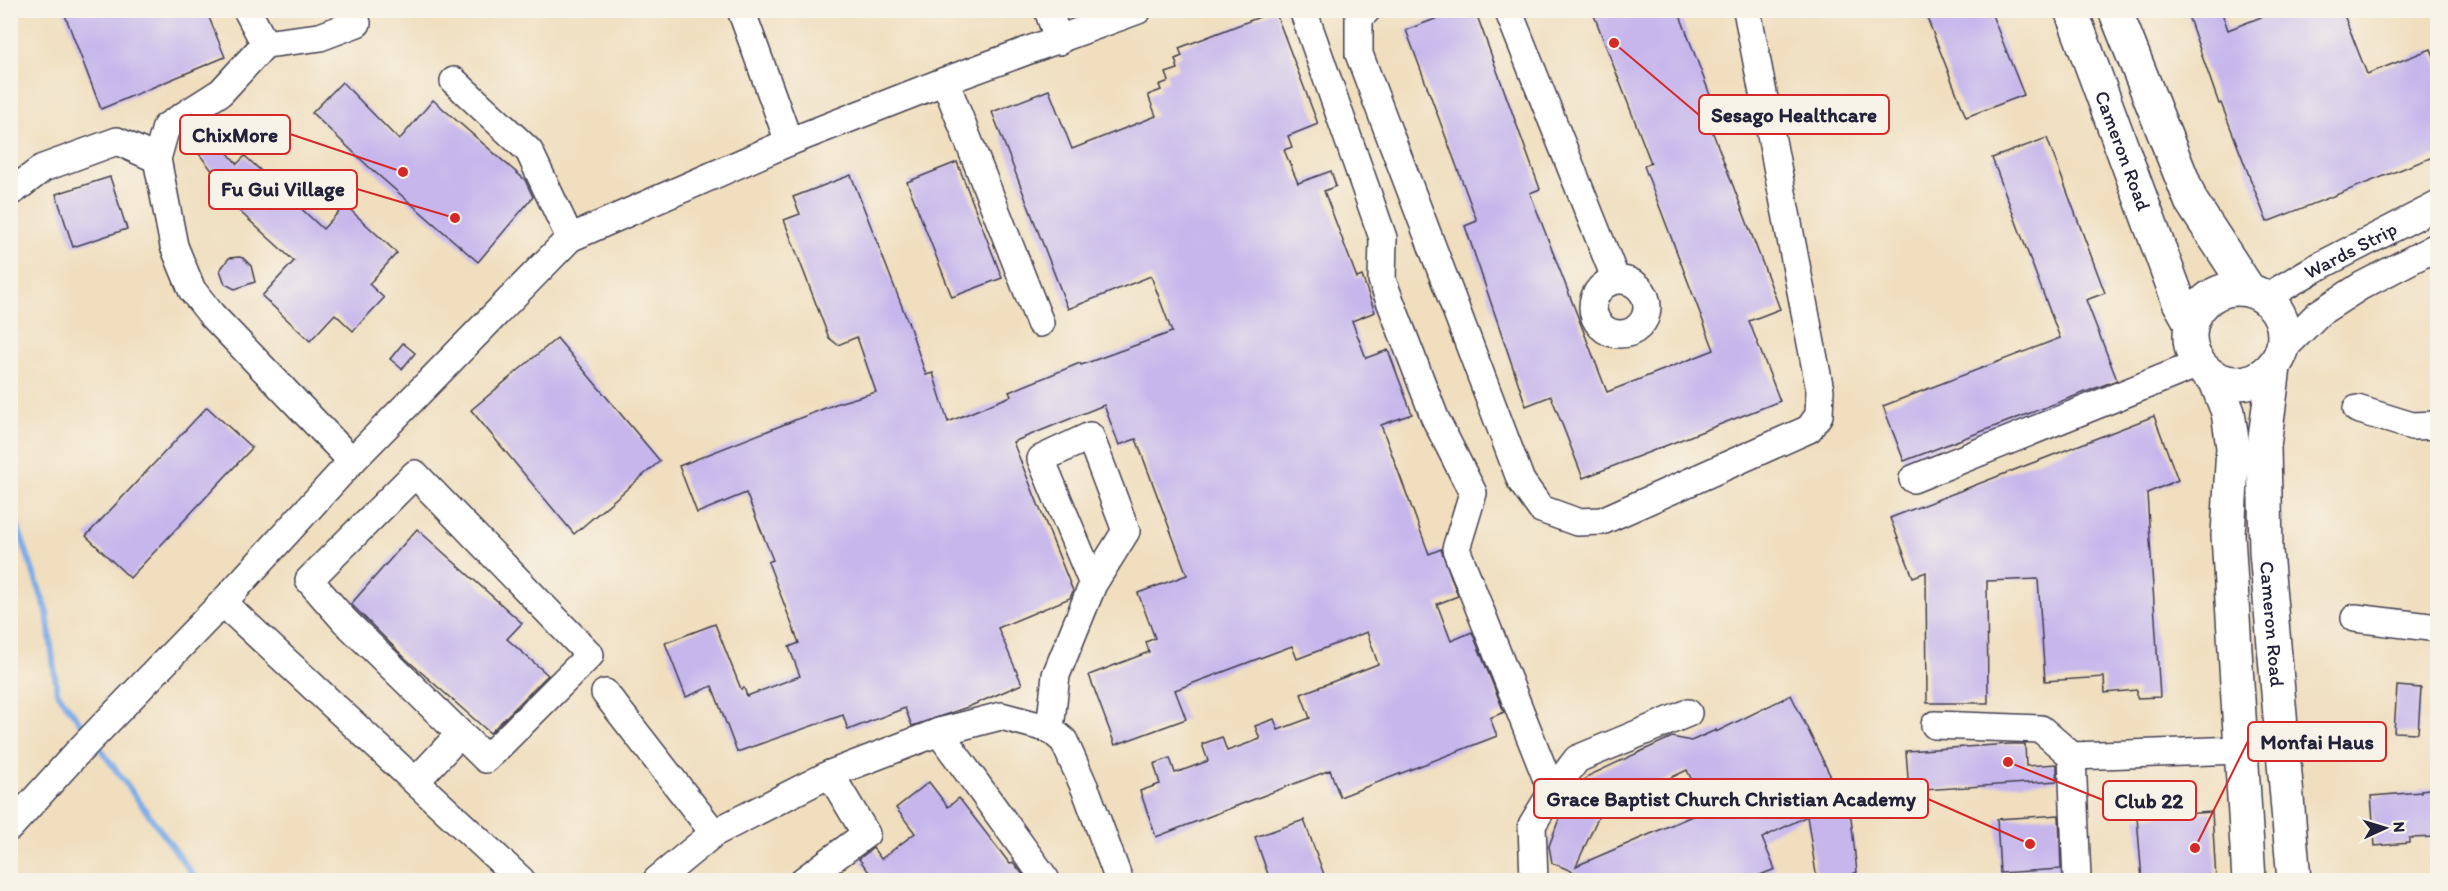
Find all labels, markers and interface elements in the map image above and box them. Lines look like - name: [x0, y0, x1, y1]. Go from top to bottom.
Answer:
- street label: Cameron Road: [2090, 87, 2156, 214]
- callout: Sesago Healthcare: [1699, 95, 1889, 134]
- text: Sesago Healthcare: [1711, 102, 1877, 128]
- callout: ChixMore: [180, 115, 290, 154]
- text: ChixMore: [192, 122, 278, 147]
- callout: Fu Gui Village: [209, 170, 357, 209]
- text: Fu Gui Village: [221, 176, 345, 202]
- street label: Wards Strip: [2300, 216, 2401, 284]
- street label: Cameron Road: [2255, 560, 2290, 688]
- callout: Monfai Haus: [2248, 722, 2386, 761]
- text: Monfai Haus: [2260, 729, 2374, 754]
- callout: Grace Baptist Church Christian Academy: [1534, 779, 1928, 818]
- callout: Club 22: [2103, 781, 2196, 820]
- text: Grace Baptist Church Christian Academy: [1546, 786, 1916, 812]
- text: Club 22: [2115, 788, 2183, 813]
- north arrow: [2355, 798, 2415, 858]
- text: N: [2390, 821, 2409, 833]

